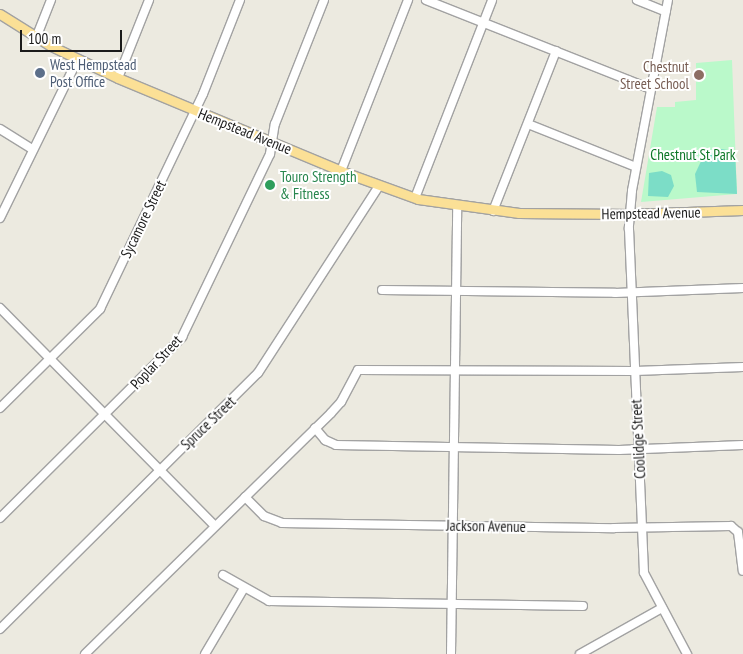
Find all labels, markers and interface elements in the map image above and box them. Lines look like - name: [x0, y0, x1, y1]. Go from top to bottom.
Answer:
- scale bar: [22, 20, 125, 52]
- text: 100 m: [28, 29, 61, 48]
- place label: West Hempstead Post Office: [50, 55, 136, 90]
- place label: Chestnut Street School: [620, 57, 689, 92]
- marker: West Hempstead Post Office: [34, 67, 46, 79]
- marker: Chestnut Street School: [693, 69, 705, 81]
- street label: Hempstead Avenue: [196, 104, 294, 158]
- park label: Chestnut St Park: [650, 146, 736, 164]
- place label: Touro Strength & Fitness: [280, 167, 357, 202]
- street label: Sycamore Street: [116, 177, 170, 261]
- marker: Touro Strength & Fitness: [264, 179, 276, 191]
- street label: Hempstead Avenue: [601, 203, 701, 223]
- street label: Poplar Street: [127, 331, 185, 393]
- street label: Spruce Street: [177, 393, 239, 453]
- street label: Coolidge Street: [627, 399, 649, 479]
- street label: Jackson Avenue: [446, 516, 526, 536]

